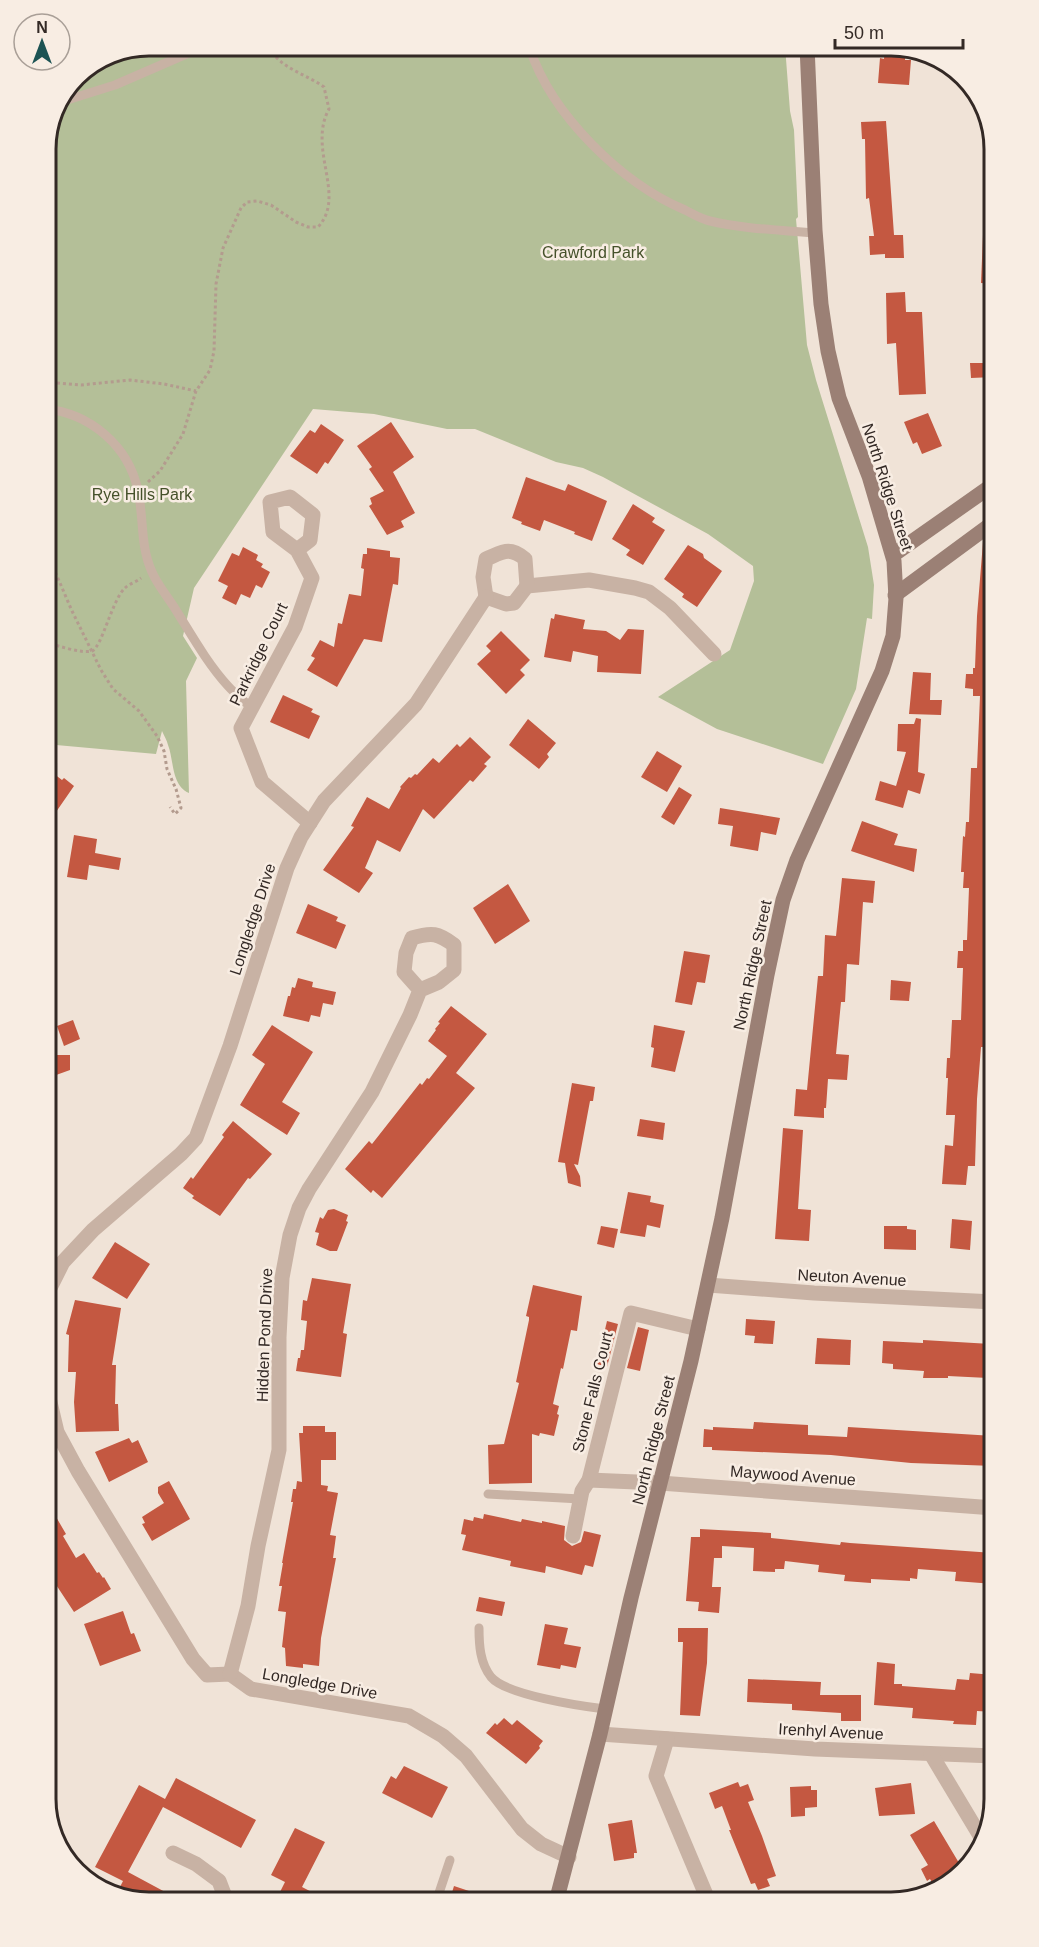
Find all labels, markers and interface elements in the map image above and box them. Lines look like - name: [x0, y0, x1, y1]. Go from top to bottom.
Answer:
- north arrow: [12, 12, 72, 72]
- scale bar: [835, 12, 962, 50]
- text: N: [36, 19, 48, 36]
- text: 50 m: [844, 23, 884, 43]
- park label: Crawford Park: [542, 244, 645, 261]
- street label: North Ridge Street: [859, 422, 916, 553]
- park label: Rye Hills Park: [92, 486, 193, 503]
- street label: Parkridge Court: [226, 600, 291, 708]
- street label: Longledge Drive: [226, 861, 279, 977]
- street label: North Ridge Street: [730, 898, 775, 1032]
- street label: Neuton Avenue: [797, 1266, 907, 1289]
- street label: Hidden Pond Drive: [254, 1268, 275, 1402]
- street label: Stone Falls Court: [569, 1330, 616, 1454]
- street label: North Ridge Street: [629, 1373, 678, 1506]
- street label: Maywood Avenue: [730, 1463, 857, 1488]
- street label: Longledge Drive: [261, 1665, 379, 1702]
- street label: Irenhyl Avenue: [778, 1720, 884, 1743]

